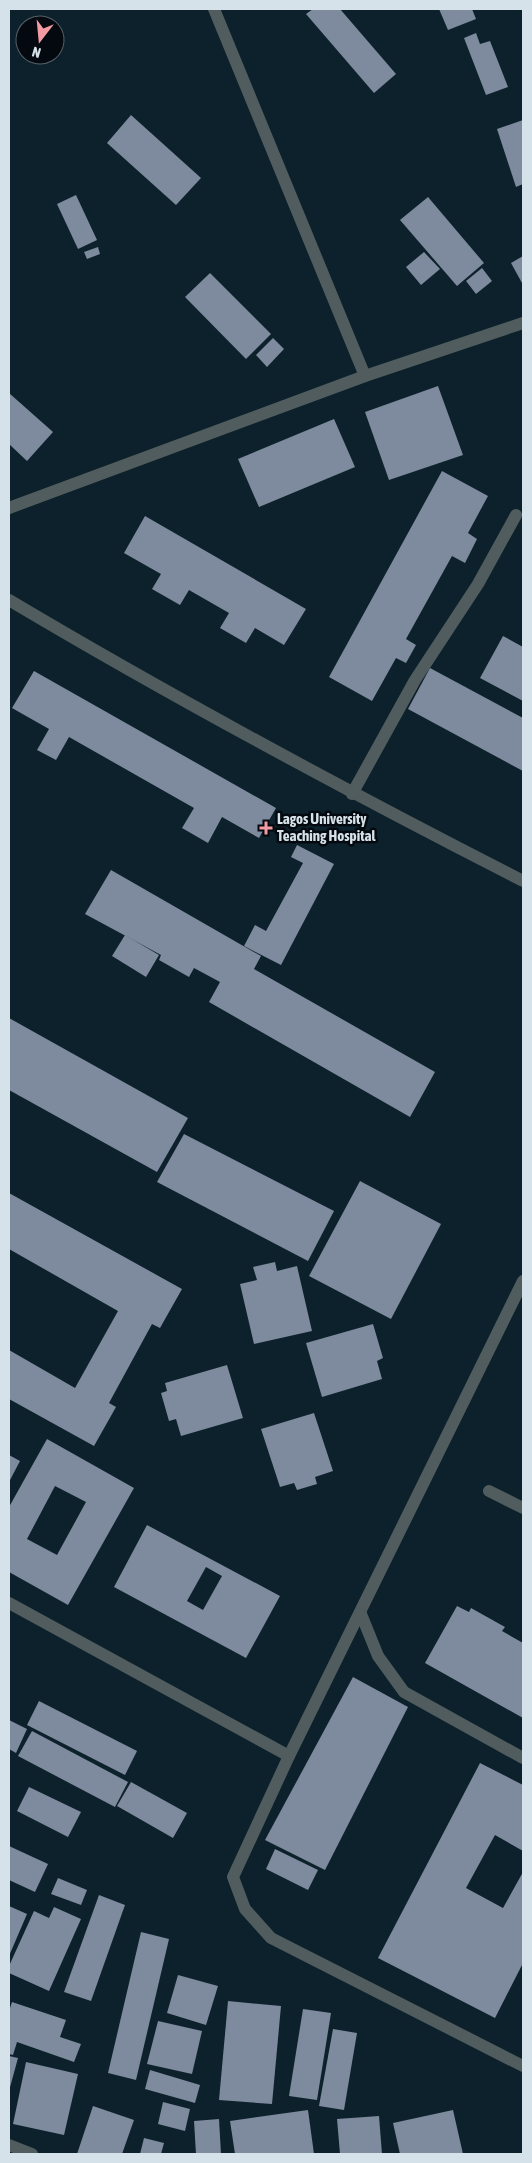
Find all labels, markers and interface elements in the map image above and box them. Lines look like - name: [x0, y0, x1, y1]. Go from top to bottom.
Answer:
- north arrow: [15, 15, 65, 65]
- text: N: [30, 44, 43, 61]
- place label: Lagos University Teaching Hospital: [277, 810, 376, 844]
- marker: Lagos University Teaching Hospital: [259, 821, 273, 835]

